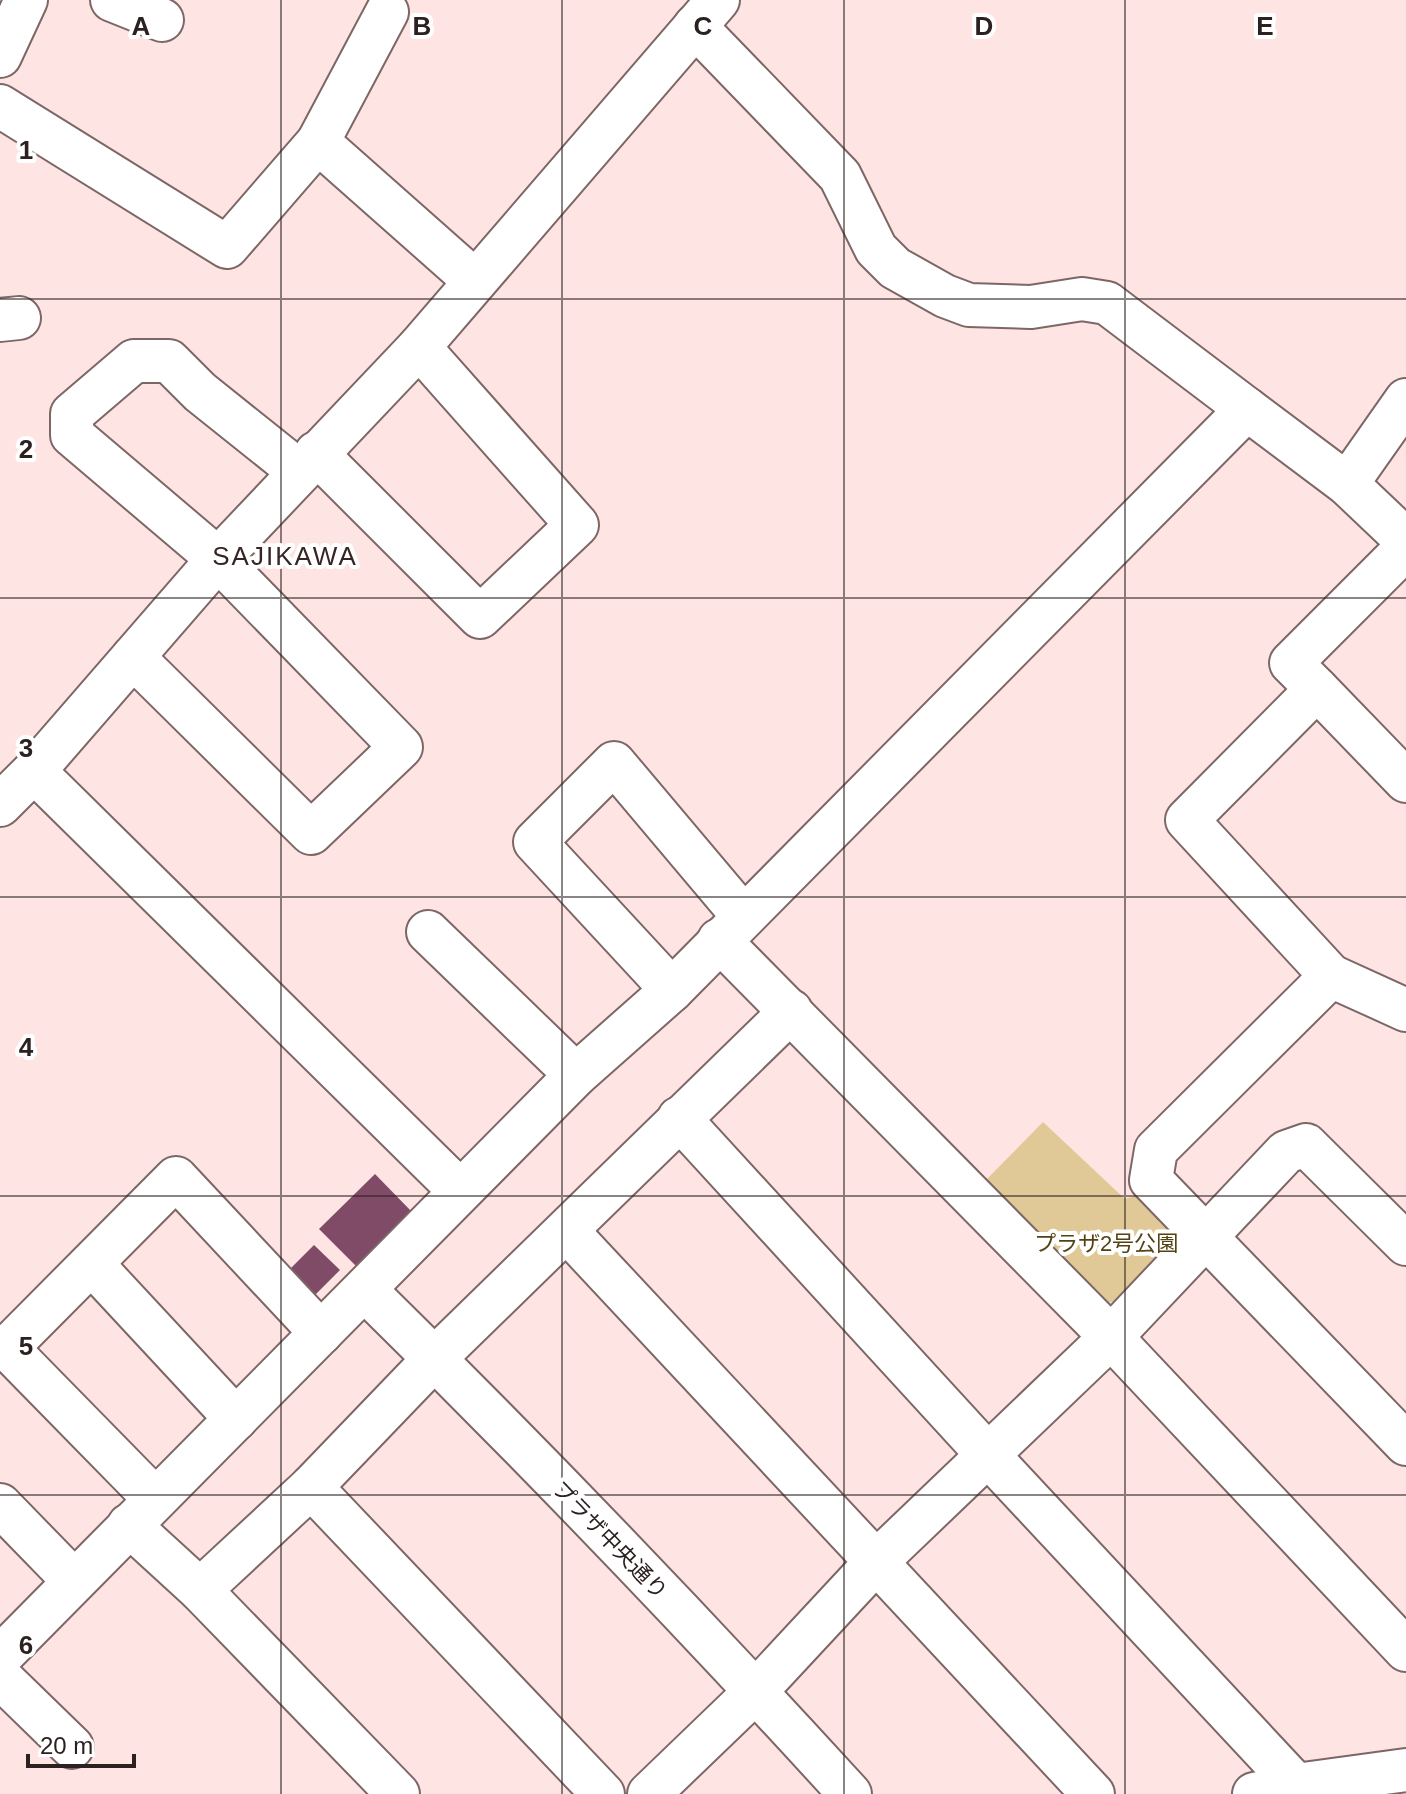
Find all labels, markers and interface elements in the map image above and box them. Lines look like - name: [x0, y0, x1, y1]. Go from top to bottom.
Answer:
- text: A: [132, 11, 151, 41]
- text: B: [413, 11, 431, 41]
- text: C: [694, 11, 713, 41]
- text: D: [975, 11, 993, 41]
- text: E: [1256, 11, 1274, 41]
- text: 1: [19, 135, 33, 165]
- text: 2: [19, 434, 33, 464]
- district label: SAJIKAWA: [212, 541, 358, 571]
- text: 3: [19, 733, 33, 763]
- text: 4: [19, 1032, 34, 1062]
- park label: プラザ2号公園: [1034, 1231, 1178, 1256]
- text: 5: [19, 1331, 33, 1361]
- street label: プラザ中央通り: [548, 1476, 672, 1604]
- text: 6: [19, 1630, 33, 1660]
- scale bar: [28, 1718, 134, 1768]
- text: 20 m: [40, 1732, 93, 1759]

